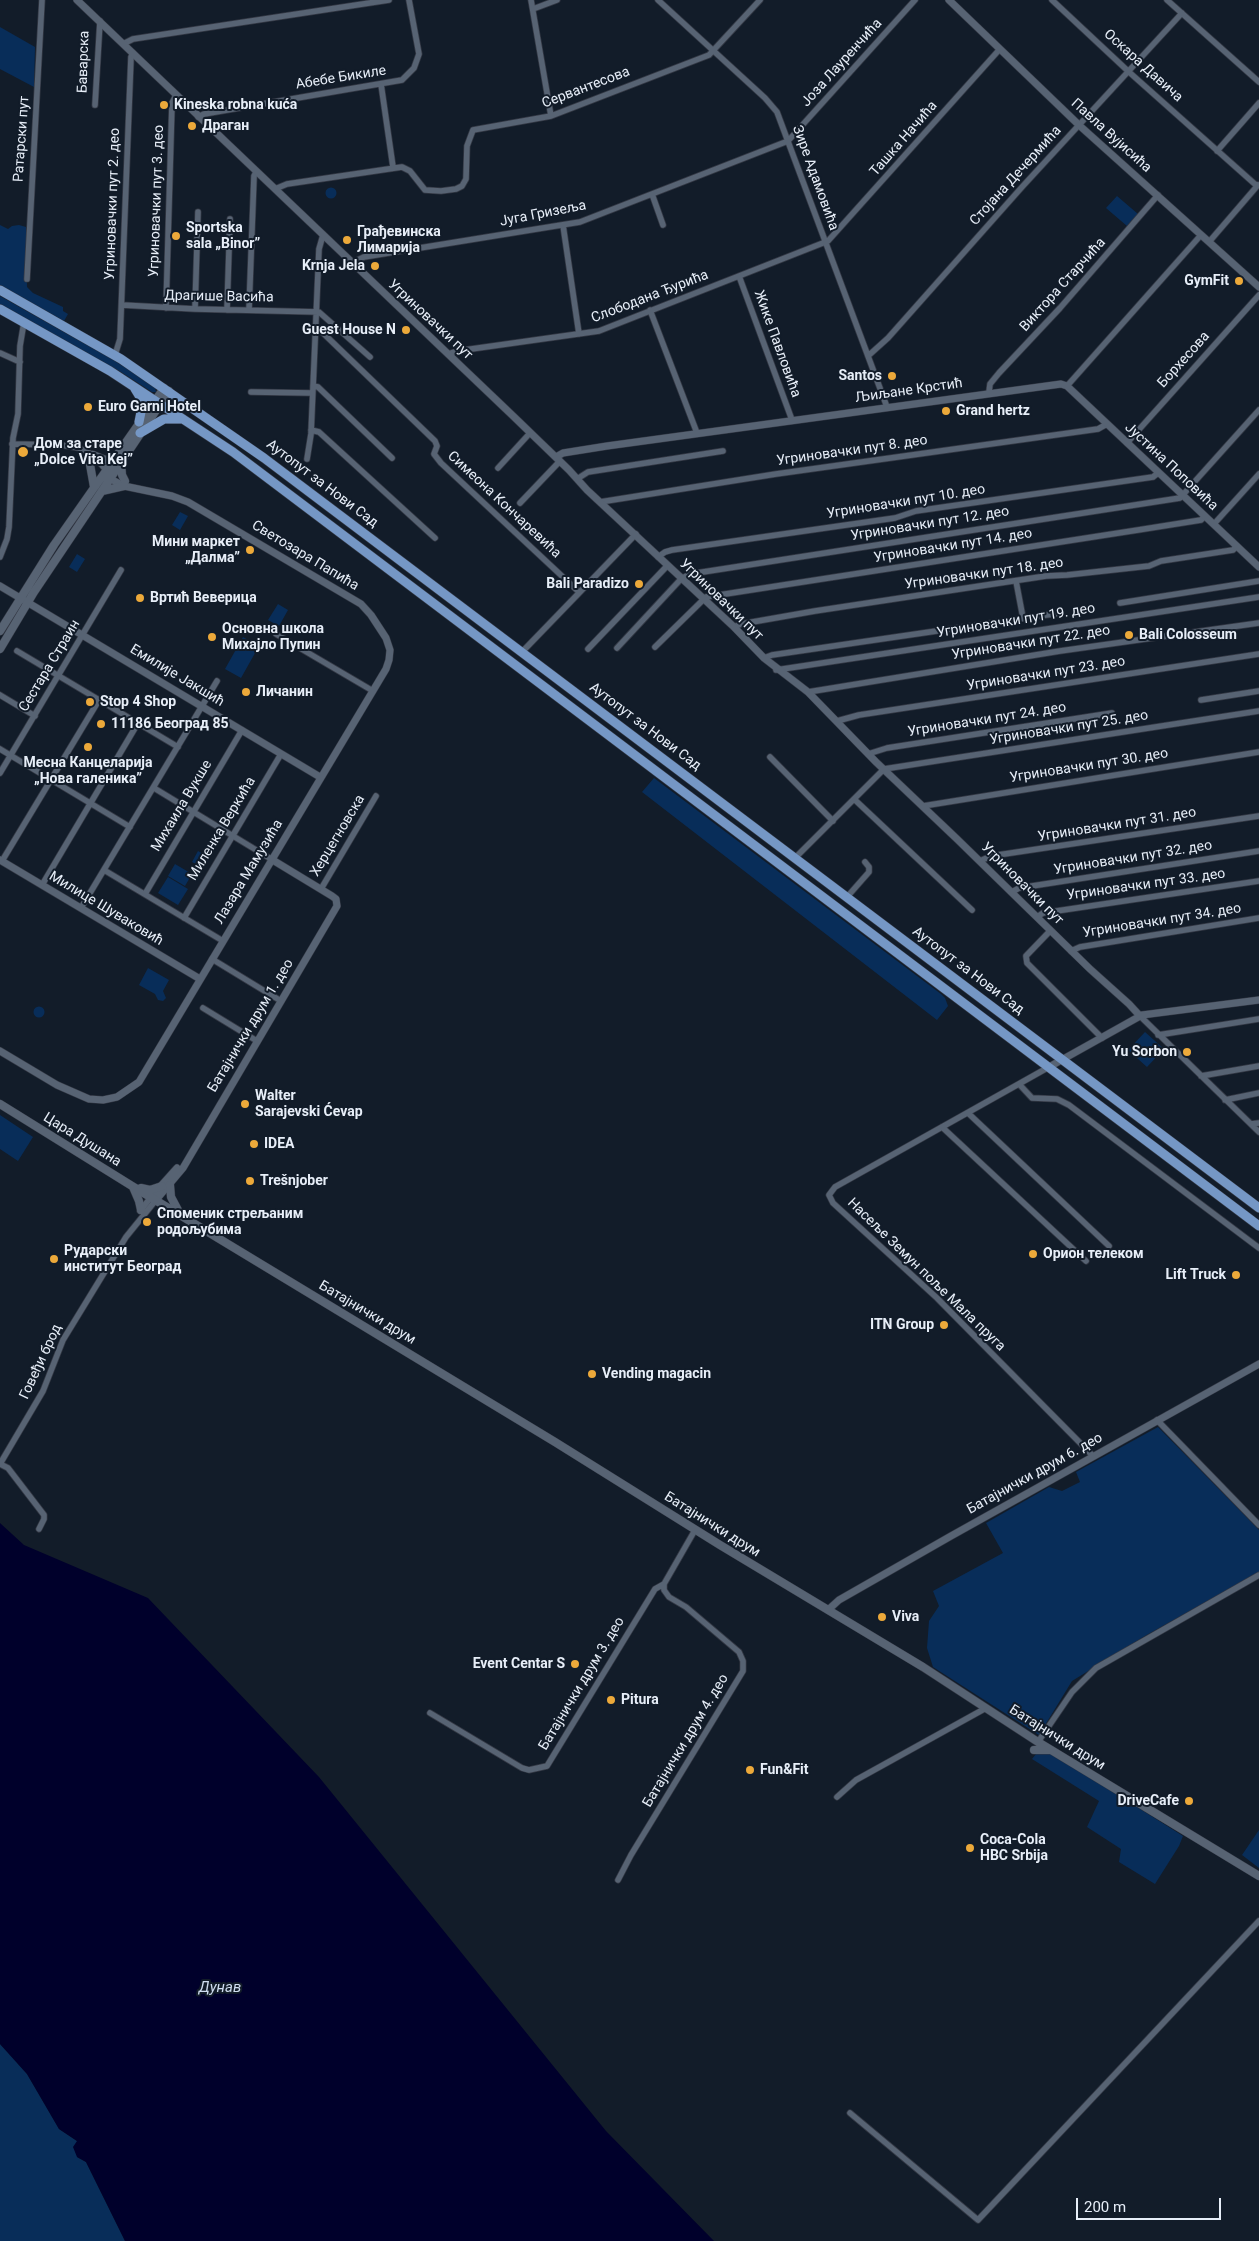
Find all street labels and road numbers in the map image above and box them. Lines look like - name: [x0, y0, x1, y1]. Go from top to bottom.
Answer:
- street label: Јоза Лауренчића: [798, 16, 886, 110]
- street label: Оскара Давича: [1100, 26, 1186, 106]
- street label: Баварска: [75, 31, 93, 93]
- street label: Абебе Бикиле: [295, 63, 387, 93]
- street label: Сервантесова: [540, 64, 632, 112]
- street label: Ратарски пут: [11, 95, 33, 183]
- street label: Павла Вујисића: [1067, 95, 1155, 177]
- street label: Ташка Начића: [867, 98, 941, 180]
- street label: Зире Адамовића: [788, 123, 842, 233]
- street label: Стојана Дечермића: [967, 123, 1065, 229]
- street label: Угриновачки пут 3. део: [146, 125, 168, 277]
- street label: Угриновачки пут 2. део: [102, 128, 124, 280]
- street label: Југа Гризеља: [498, 197, 588, 231]
- street label: Виктора Старчића: [1017, 235, 1109, 335]
- street label: Слободана Ђурића: [589, 267, 711, 327]
- street label: Угриновачки пут: [384, 276, 476, 364]
- street label: Драгише Васића: [164, 288, 274, 306]
- street label: Жике Павловића: [750, 288, 804, 400]
- street label: Борхесова: [1154, 328, 1214, 392]
- street label: Љиљане Крстић: [854, 375, 964, 407]
- street label: Јустина Поповића: [1121, 420, 1221, 514]
- street label: Угриновачки пут 8. део: [776, 432, 928, 470]
- street label: Аутопут за Нови Сад: [263, 436, 381, 532]
- street label: Симеона Кончаревића: [444, 448, 564, 562]
- street label: Угриновачки пут 10. део: [826, 481, 986, 523]
- street label: Угриновачки пут 12. део: [850, 503, 1010, 545]
- street label: Светозара Папића: [248, 517, 362, 595]
- street label: Угриновачки пут 14. део: [873, 525, 1033, 567]
- street label: Угриновачки пут 18. део: [904, 555, 1064, 593]
- street label: Угриновачки пут: [676, 556, 766, 644]
- street label: Угриновачки пут 19. део: [936, 600, 1096, 642]
- street label: Сестара Страин: [16, 617, 84, 715]
- street label: Угриновачки пут 22. део: [951, 622, 1111, 664]
- street label: Емилије Јакшић: [127, 641, 227, 711]
- street label: Угриновачки пут 23. део: [966, 653, 1126, 695]
- street label: Аутопут за Нови Сад: [586, 679, 704, 775]
- street label: Угриновачки пут 24. део: [907, 699, 1067, 741]
- street label: Угриновачки пут 25. део: [989, 707, 1149, 749]
- street label: Угриновачки пут 30. део: [1009, 745, 1169, 787]
- street label: Михаила Вукше: [148, 757, 216, 855]
- street label: Миленка Веркића: [184, 774, 260, 884]
- street label: Херцегновска: [307, 792, 369, 880]
- street label: Угриновачки пут 31. део: [1037, 804, 1197, 846]
- street label: Лазара Мамузића: [211, 817, 287, 927]
- street label: Угриновачки пут 32. део: [1053, 837, 1213, 879]
- street label: Угриновачки пут: [977, 839, 1067, 929]
- street label: Угриновачки пут 33. део: [1066, 866, 1226, 904]
- street label: Милице Шуваковић: [46, 868, 166, 950]
- street label: Угриновачки пут 34. део: [1082, 900, 1242, 942]
- street label: Аутопут за Нови Сад: [909, 923, 1027, 1019]
- street label: Батајнички друм 1. део: [205, 956, 297, 1096]
- street label: Цара Душана: [40, 1109, 124, 1171]
- street label: Насеље Земун поље Мала пруга: [844, 1195, 1008, 1355]
- street label: Батајнички друм: [316, 1277, 418, 1349]
- street label: Говеђи брод: [16, 1322, 66, 1402]
- street label: Батајнички друм 6. део: [964, 1430, 1106, 1518]
- street label: Батајнички друм: [661, 1489, 763, 1561]
- street label: Батајнички друм 3. део: [536, 1614, 628, 1754]
- street label: Батајнички друм 4. део: [640, 1671, 732, 1811]
- street label: Батајнички друм: [1006, 1702, 1108, 1774]

